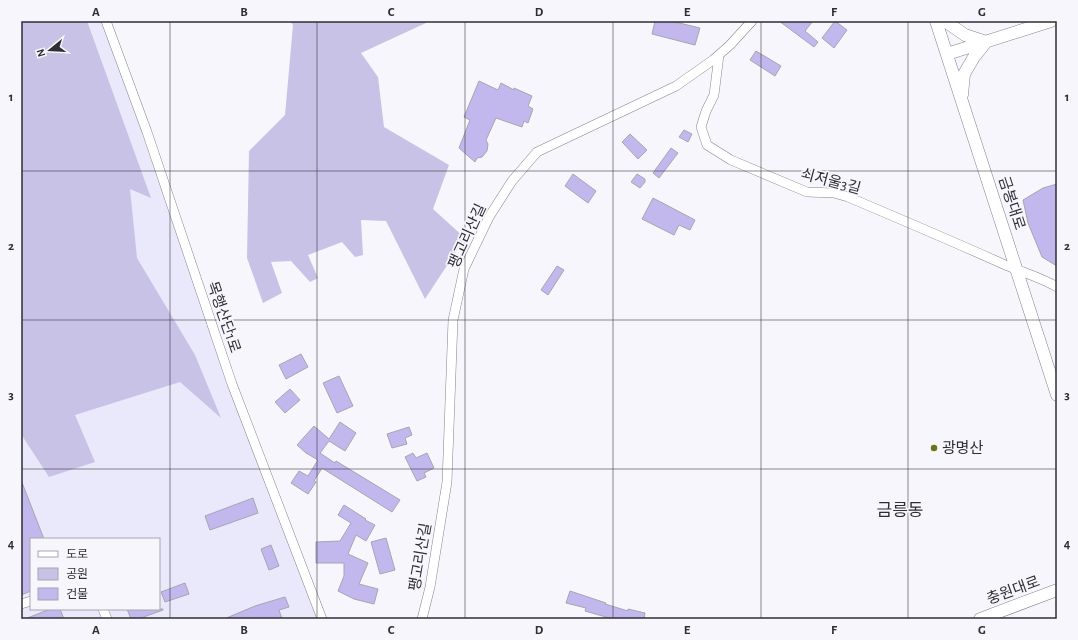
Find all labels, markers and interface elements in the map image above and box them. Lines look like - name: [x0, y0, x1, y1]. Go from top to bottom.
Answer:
- text: A: [92, 6, 100, 19]
- text: B: [240, 6, 248, 19]
- text: C: [388, 6, 395, 19]
- text: D: [535, 6, 544, 19]
- text: E: [684, 6, 691, 19]
- text: F: [831, 6, 838, 19]
- text: G: [978, 6, 986, 19]
- north arrow: [30, 30, 70, 70]
- text: N: [35, 48, 47, 58]
- text: 1: [9, 91, 13, 104]
- text: 1: [1065, 91, 1069, 104]
- street label: 쇠저울3길: [799, 165, 863, 197]
- street label: 금봉대로: [996, 174, 1028, 232]
- street label: 팽고리산길: [445, 201, 489, 271]
- text: 2: [8, 240, 14, 253]
- text: 2: [1064, 240, 1070, 253]
- street label: 목행산단1로: [204, 279, 244, 355]
- text: 3: [8, 389, 14, 402]
- text: 3: [1064, 389, 1070, 402]
- place label: 광명산: [942, 440, 984, 456]
- marker: 광명산: [929, 443, 939, 453]
- district label: 금릉동: [877, 502, 923, 519]
- street label: 팽고리산길: [406, 522, 434, 592]
- text: 4: [8, 538, 15, 551]
- legend: [30, 538, 160, 610]
- text: 4: [1064, 538, 1071, 551]
- text: 도로: [66, 548, 88, 560]
- text: 공원: [66, 568, 88, 580]
- street label: 충원대로: [984, 573, 1042, 607]
- text: 건물: [66, 588, 88, 600]
- text: A: [92, 624, 100, 637]
- text: B: [240, 624, 248, 637]
- text: C: [388, 624, 395, 637]
- text: D: [535, 624, 544, 637]
- text: E: [684, 624, 691, 637]
- text: F: [831, 624, 838, 637]
- text: G: [978, 624, 986, 637]

